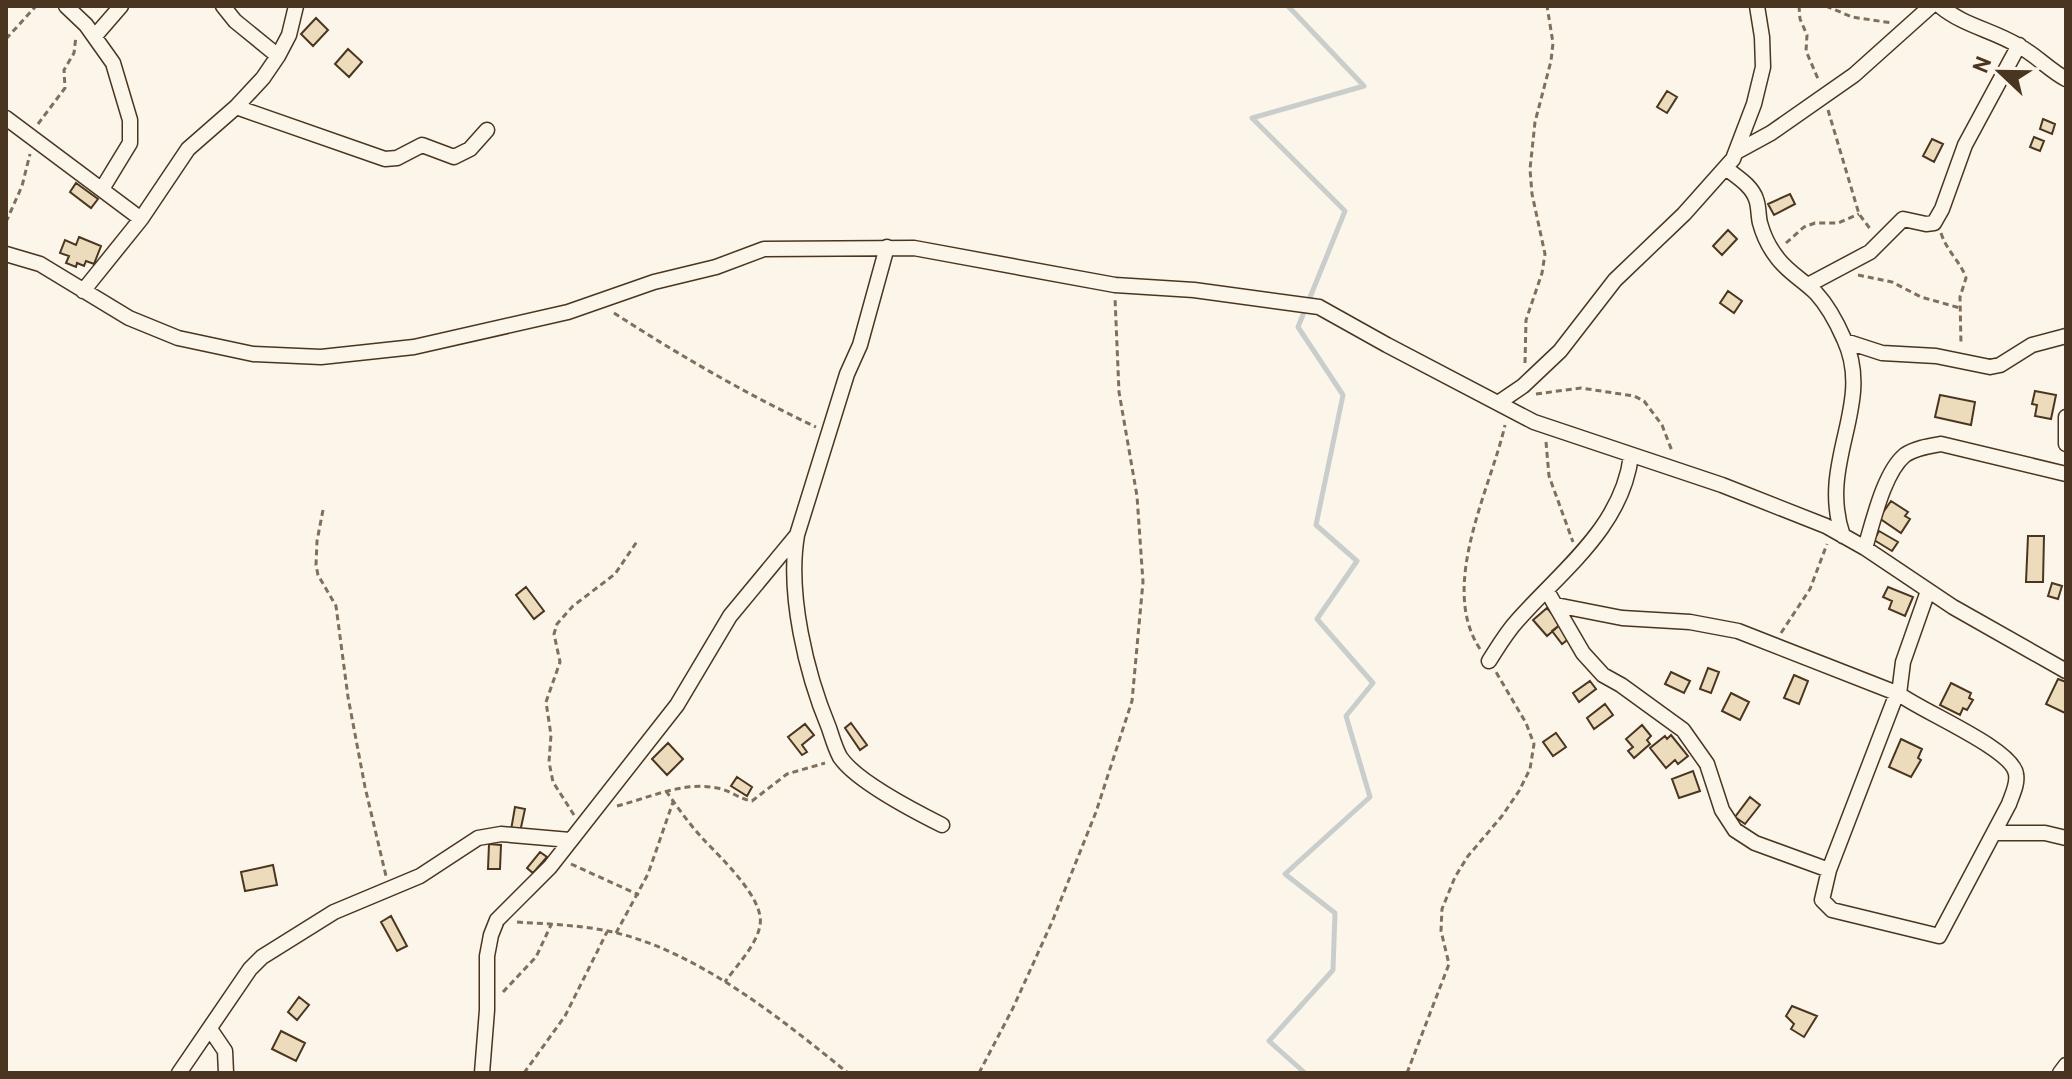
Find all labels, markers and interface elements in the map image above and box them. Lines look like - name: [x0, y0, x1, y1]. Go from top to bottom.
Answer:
- north arrow: [1960, 32, 2040, 112]
- text: N: [1968, 53, 1999, 78]

